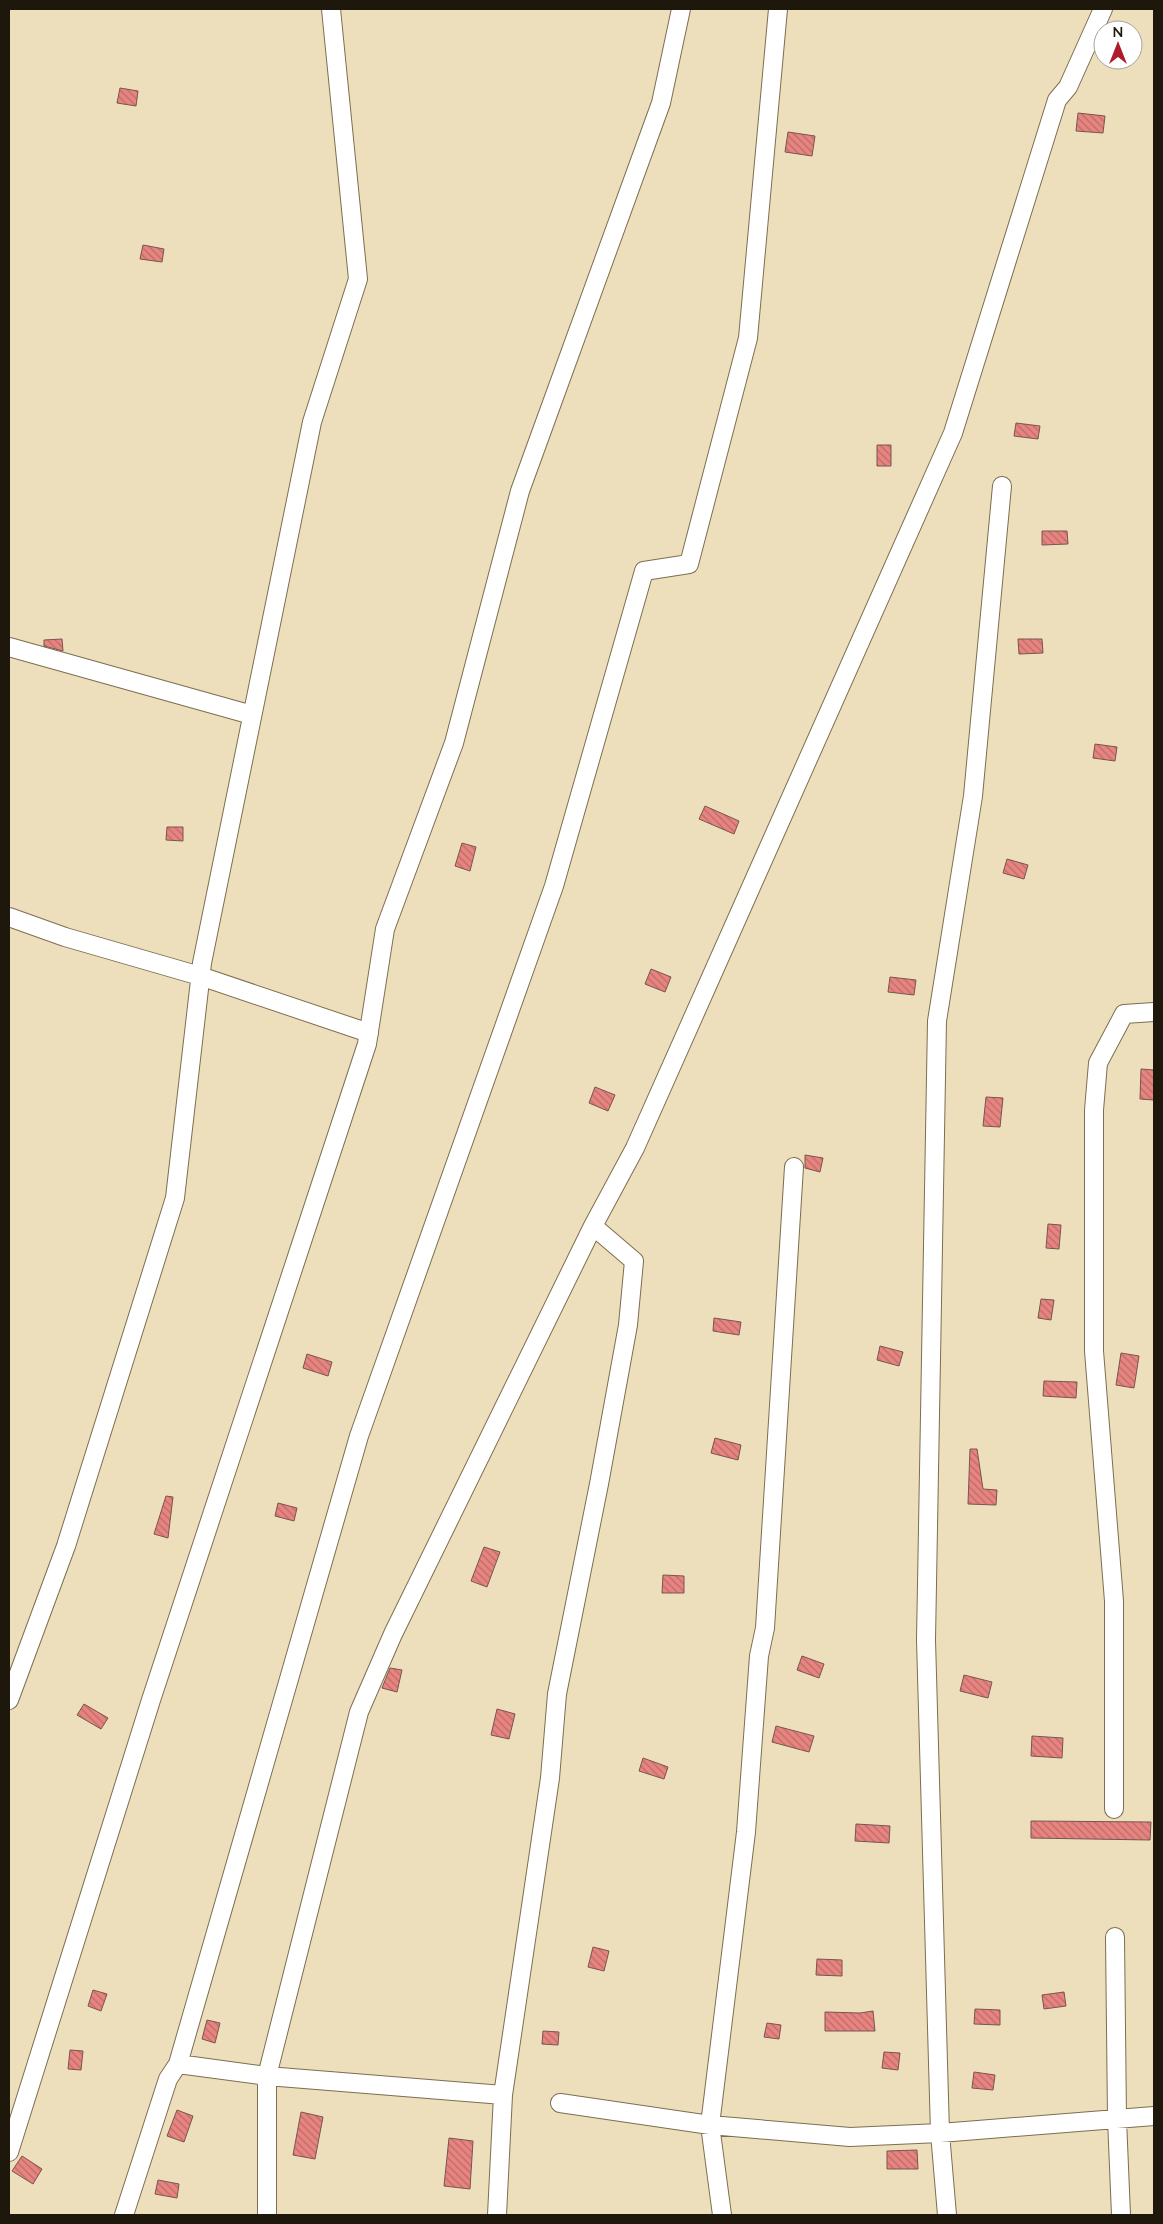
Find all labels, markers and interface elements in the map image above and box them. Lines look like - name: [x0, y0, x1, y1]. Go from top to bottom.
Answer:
- north arrow: [1093, 20, 1143, 70]
- text: N: [1113, 23, 1123, 40]

